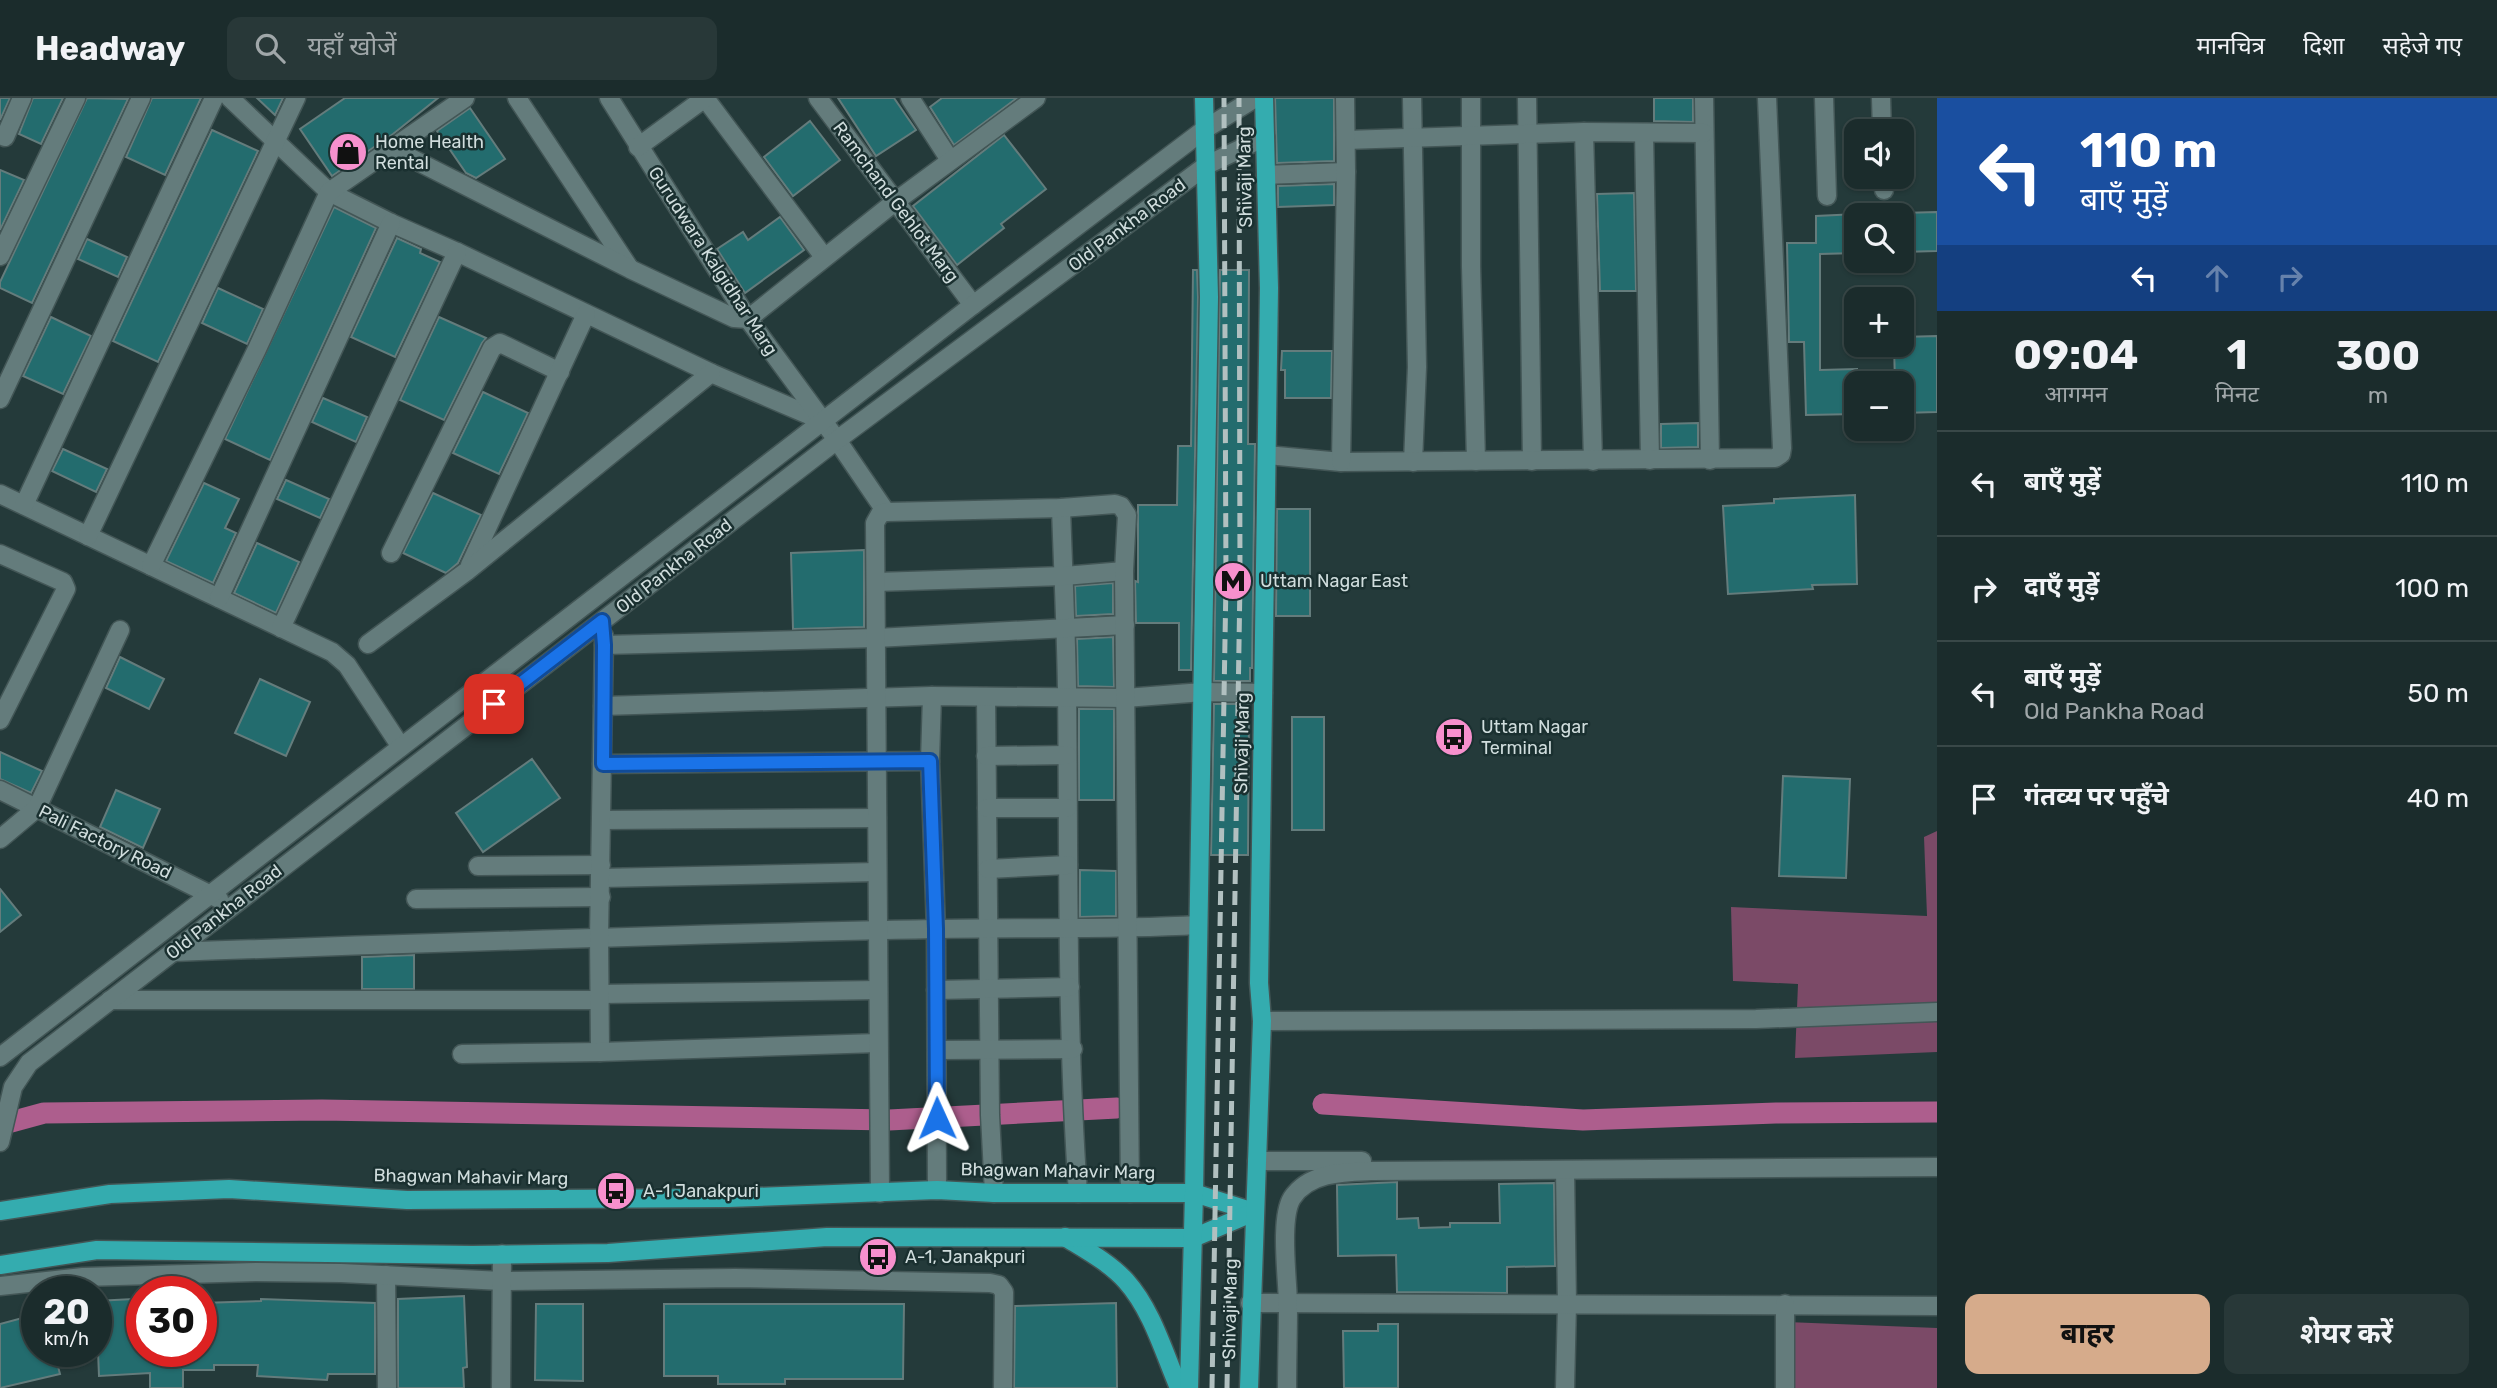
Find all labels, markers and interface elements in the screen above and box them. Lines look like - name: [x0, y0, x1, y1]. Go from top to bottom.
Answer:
- search box: [227, 17, 717, 80]
- text: Headway: [35, 29, 185, 68]
- icon: search: [251, 29, 289, 67]
- text: यहाँ खोजें: [307, 31, 396, 62]
- text: मानचित्र: [2196, 32, 2265, 60]
- text: दिशा: [2303, 32, 2345, 60]
- text: सहेजे गए: [2383, 32, 2462, 60]
- street label: Ramchand Gehlot Marg: [828, 117, 964, 287]
- map controls: [1844, 119, 1914, 441]
- button: sound: [1844, 119, 1914, 189]
- text: 110 m: [2080, 121, 2217, 179]
- street label: Shivaji Marg: [1233, 126, 1257, 228]
- icon: left: [1965, 126, 2056, 217]
- shop icon: Home Health Rental: [327, 131, 369, 173]
- place label: Home Health Rental: [375, 131, 484, 174]
- street label: Gurudwara Kalgidhar Marg: [644, 162, 782, 360]
- street label: Old Pankha Road: [1064, 174, 1190, 276]
- text: बाएँ मुड़ें: [2080, 180, 2168, 218]
- button: search: [1844, 203, 1914, 273]
- icon: left: [2125, 259, 2163, 297]
- icon: ahead: [2198, 259, 2236, 297]
- icon: right: [2271, 259, 2309, 297]
- button: +: [1844, 287, 1914, 357]
- text: 09:04: [2014, 330, 2139, 380]
- text: 1: [2227, 330, 2248, 380]
- text: 300: [2336, 331, 2420, 381]
- button: −: [1844, 371, 1914, 441]
- text: आगमन: [2045, 380, 2108, 408]
- text: मिनट: [2215, 380, 2259, 408]
- text: m: [2368, 381, 2388, 409]
- icon: left: [1965, 465, 2003, 503]
- text: बाएँ मुड़ें: [2024, 466, 2101, 497]
- text: 110 m: [2401, 468, 2469, 499]
- street label: Old Pankha Road: [612, 514, 736, 618]
- metro station icon: Uttam Nagar East: [1212, 560, 1254, 602]
- place label: Uttam Nagar East: [1260, 570, 1408, 592]
- icon: right: [1965, 570, 2003, 608]
- text: दाएँ मुड़ें: [2024, 571, 2099, 602]
- text: 100 m: [2395, 573, 2469, 604]
- text: बाएँ मुड़ें: [2024, 662, 2101, 693]
- pin: [464, 674, 524, 734]
- icon: left: [1965, 675, 2003, 713]
- text: 50 m: [2408, 678, 2469, 709]
- icon: arrive: [475, 685, 513, 723]
- street label: Shivaji Marg: [1230, 692, 1254, 794]
- text: Old Pankha Road: [2024, 697, 2204, 725]
- bus stop icon: Uttam Nagar Terminal: [1433, 716, 1475, 758]
- place label: Uttam Nagar Terminal: [1481, 716, 1588, 759]
- icon: arrive: [1965, 780, 2003, 818]
- text: गंतव्य पर पहुँचे: [2024, 781, 2169, 812]
- text: 40 m: [2407, 783, 2469, 814]
- street label: Pali Factory Road: [35, 800, 175, 884]
- street label: Old Pankha Road: [162, 860, 286, 964]
- position arrow: [900, 1081, 974, 1155]
- street label: Bhagwan Mahavir Marg: [960, 1158, 1156, 1184]
- street label: Bhagwan Mahavir Marg: [373, 1164, 569, 1190]
- bus stop icon: A-1 Janakpuri: [595, 1170, 637, 1212]
- place label: A-1 Janakpuri: [643, 1180, 759, 1202]
- bus stop icon: A-1, Janakpuri: [857, 1236, 899, 1278]
- place label: A-1, Janakpuri: [905, 1246, 1025, 1268]
- street label: Shivaji Marg: [1218, 1258, 1242, 1360]
- speed limit sign: 30: [126, 1276, 217, 1367]
- text: 20: [43, 1291, 90, 1333]
- button: बाहर: [1965, 1294, 2210, 1374]
- button: शेयर करें: [2224, 1294, 2469, 1374]
- text: km/h: [44, 1328, 89, 1350]

